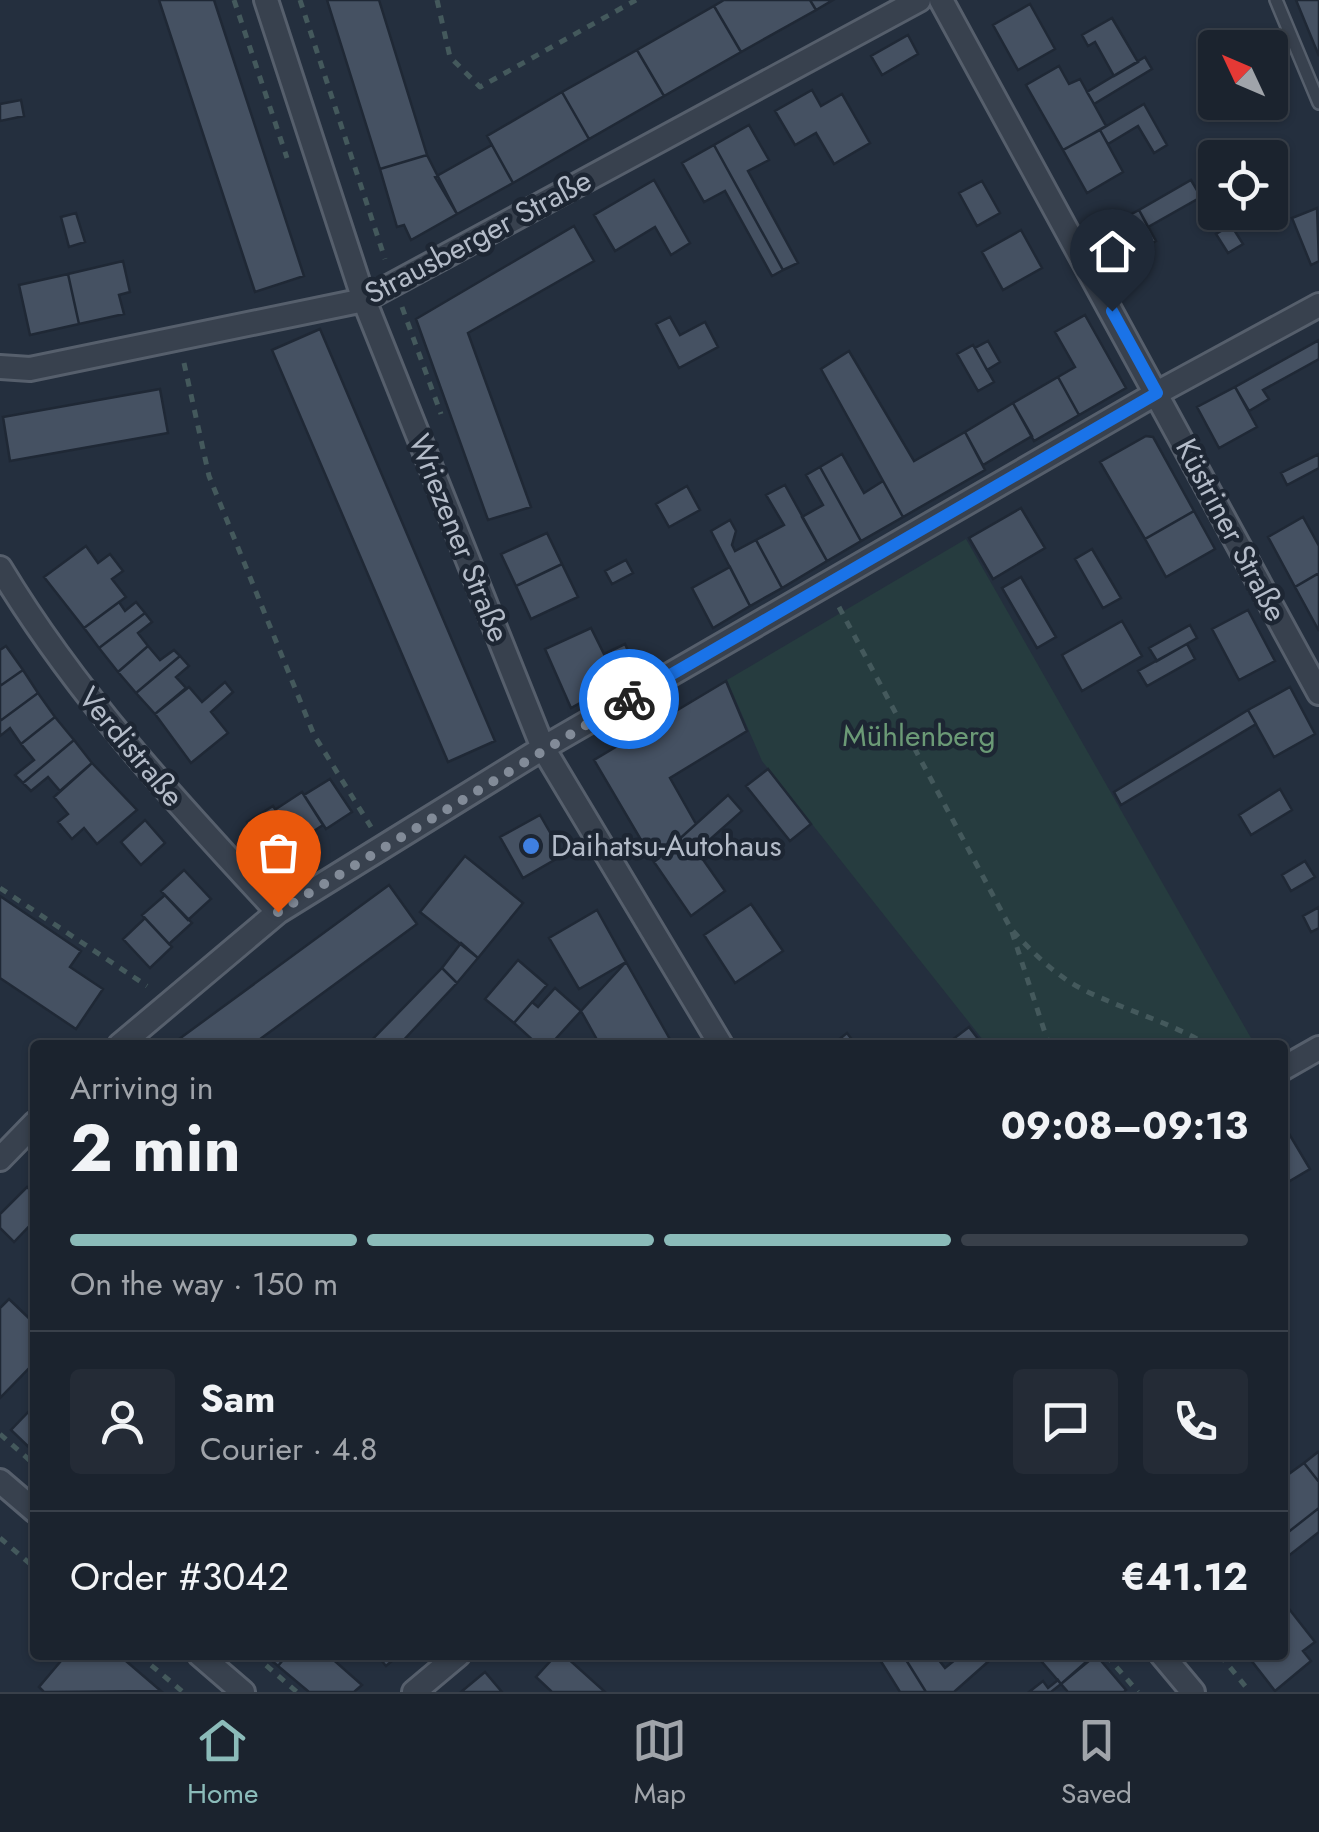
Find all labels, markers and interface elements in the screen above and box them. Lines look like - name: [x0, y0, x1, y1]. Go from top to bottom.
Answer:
- north arrow: [1198, 30, 1288, 120]
- map controls: [1198, 30, 1288, 230]
- button: locate: [1198, 140, 1288, 230]
- street label: Strausberger Straße: [357, 159, 599, 315]
- pin: [1070, 209, 1155, 312]
- icon: home: [1085, 224, 1140, 279]
- street label: Wriezener Straße: [398, 427, 521, 648]
- street label: Küstriner Straße: [1165, 431, 1298, 629]
- courier: [579, 649, 679, 749]
- icon: bike: [602, 672, 657, 727]
- street label: Verdistraße: [68, 678, 194, 816]
- park label: Mühlenberg: [842, 714, 996, 757]
- pin: [236, 810, 321, 913]
- place label: Daihatsu-Autohaus: [551, 824, 782, 867]
- icon: bag: [251, 825, 306, 880]
- marker: Daihatsu-Autohaus: [520, 835, 542, 857]
- text: Arriving in: [70, 1065, 214, 1111]
- text: 09:08–09:13: [1001, 1098, 1248, 1153]
- text: 2 min: [70, 1101, 241, 1195]
- text: On the way · 150 m: [70, 1261, 338, 1307]
- button: person: [70, 1369, 175, 1474]
- button: chat: [1013, 1369, 1118, 1474]
- button: phone: [1143, 1369, 1248, 1474]
- text: Sam: [200, 1371, 275, 1426]
- text: Courier · 4.8: [200, 1426, 377, 1472]
- text: Order #3042: [70, 1549, 289, 1604]
- text: €41.12: [1121, 1549, 1248, 1604]
- tab: Home: [187, 1713, 258, 1814]
- tab: Map: [632, 1713, 687, 1814]
- tab: Saved: [1061, 1713, 1132, 1814]

